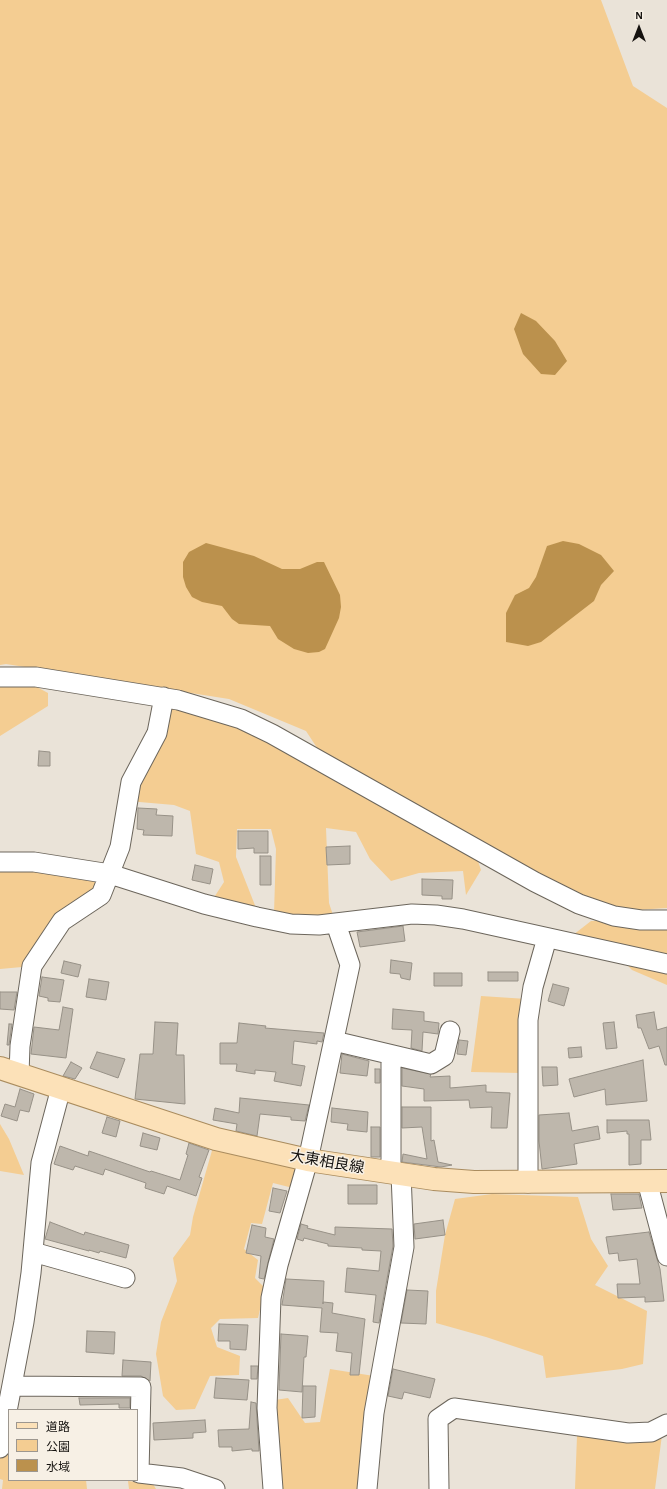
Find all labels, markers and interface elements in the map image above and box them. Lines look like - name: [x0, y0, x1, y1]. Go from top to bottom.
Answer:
- north arrow: [619, 8, 659, 48]
- text: N: [635, 10, 643, 21]
- street label: 大東相良線: [289, 1147, 365, 1177]
- legend: [8, 1409, 138, 1481]
- text: 道路: [46, 1421, 70, 1433]
- text: 公園: [46, 1441, 70, 1453]
- text: 水域: [46, 1461, 70, 1473]

